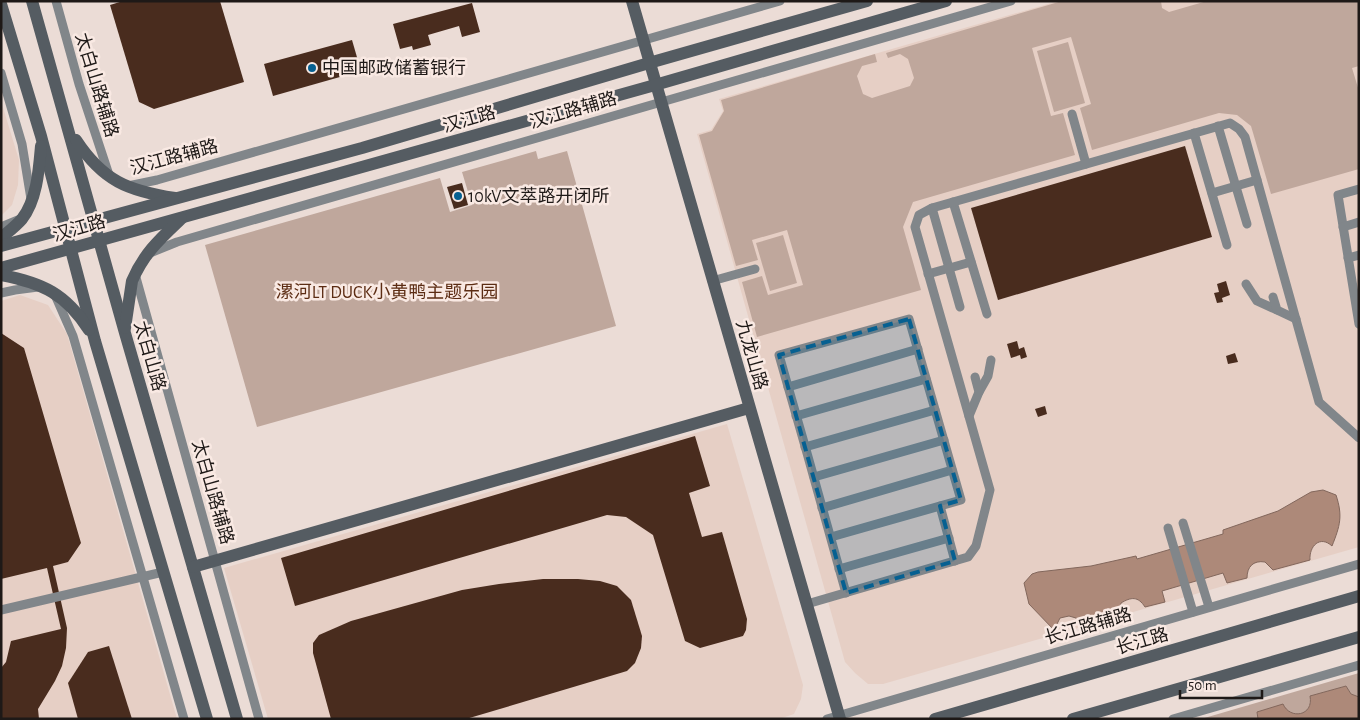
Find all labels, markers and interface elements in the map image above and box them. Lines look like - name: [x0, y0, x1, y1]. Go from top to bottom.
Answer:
- street label: 太白山路辅路: [72, 30, 122, 140]
- place label: 中国邮政储蓄银行: [322, 58, 466, 78]
- marker: 中国邮政储蓄银行: [306, 62, 318, 74]
- street label: 汉江路辅路: [527, 88, 619, 132]
- street label: 汉江路: [440, 102, 498, 136]
- street label: 汉江路辅路: [128, 136, 220, 178]
- place label: 10kV文萃路开闭所: [468, 186, 609, 206]
- marker: 10kV文萃路开闭所: [452, 190, 464, 202]
- street label: 汉江路: [50, 211, 108, 245]
- park label: 漯河LT DUCK小黄鸭主题乐园: [276, 282, 498, 302]
- street label: 九龙山路: [732, 318, 772, 392]
- street label: 太白山路: [130, 319, 170, 393]
- street label: 太白山路辅路: [189, 437, 237, 547]
- street label: 长江路辅路: [1042, 604, 1134, 648]
- street label: 长江路: [1113, 624, 1171, 658]
- scale bar: [1180, 668, 1262, 700]
- text: 50 m: [1188, 678, 1217, 693]

